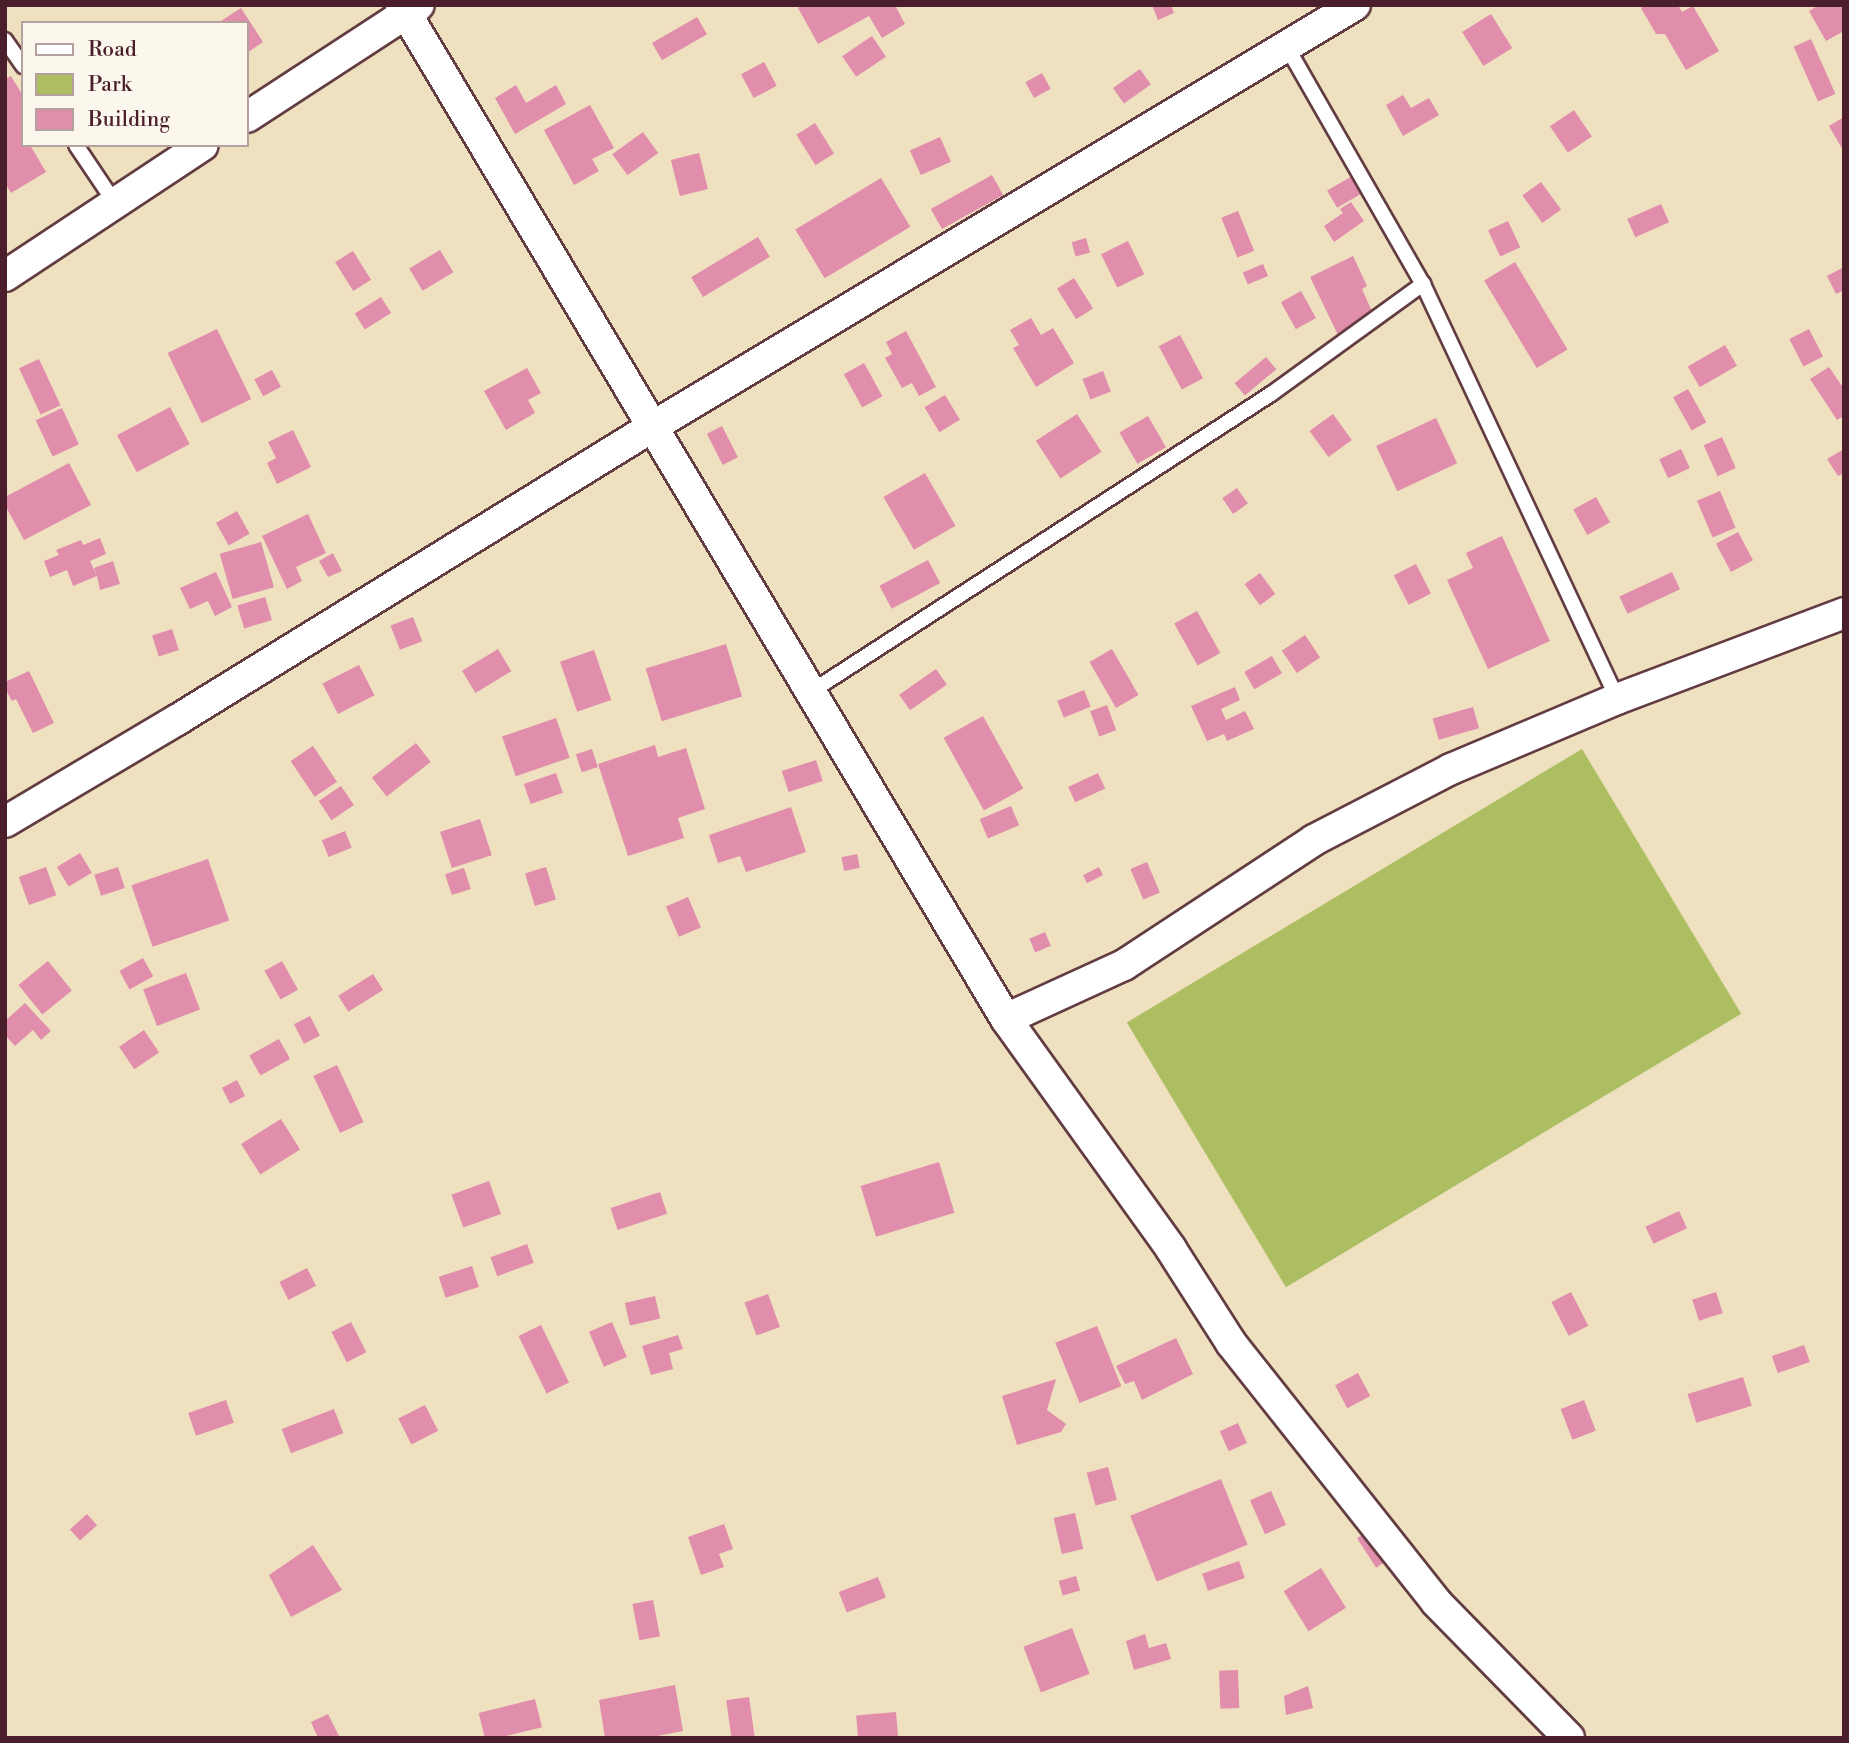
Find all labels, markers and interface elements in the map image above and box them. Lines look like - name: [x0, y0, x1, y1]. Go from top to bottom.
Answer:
- legend: [21, 21, 248, 147]
- text: Road: [88, 37, 137, 63]
- text: Park: [88, 72, 132, 98]
- text: Building: [88, 107, 170, 133]

